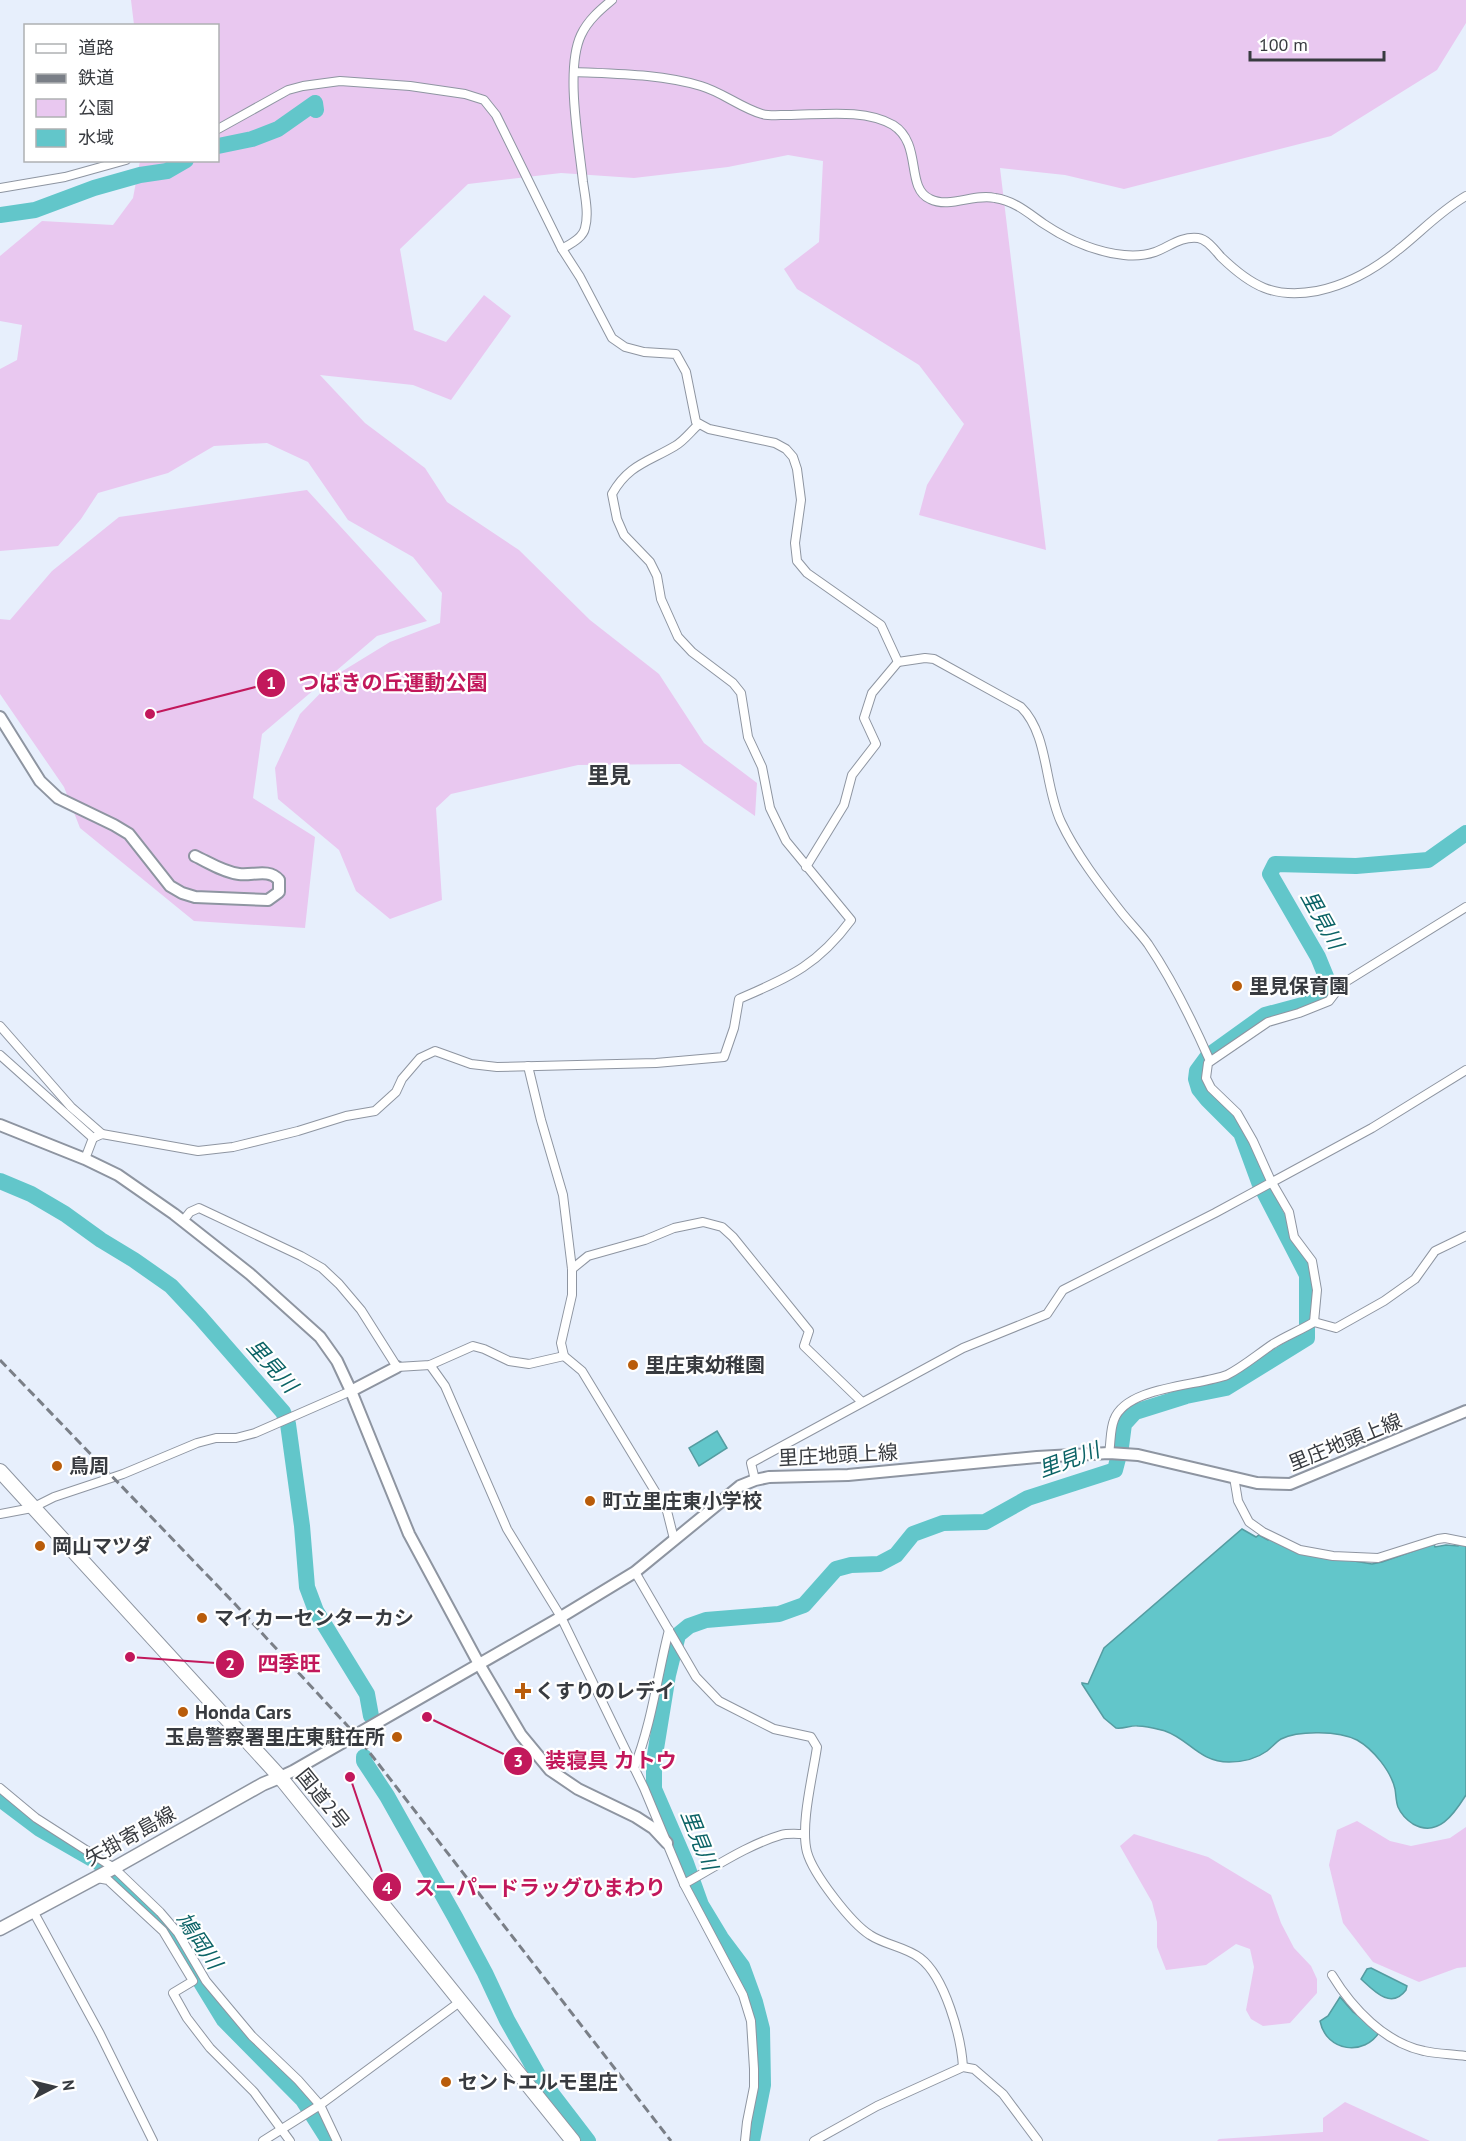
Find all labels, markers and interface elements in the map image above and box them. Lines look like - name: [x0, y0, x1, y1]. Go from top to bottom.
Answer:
- legend: [24, 24, 219, 162]
- scale bar: [1250, 24, 1384, 62]
- text: 100 m: [1259, 33, 1308, 56]
- text: 道路: [78, 36, 114, 59]
- text: 鉄道: [78, 66, 114, 89]
- text: 公園: [78, 96, 114, 119]
- text: 水域: [78, 126, 114, 149]
- callout: つばきの丘運動公園: [256, 663, 499, 702]
- text: つばきの丘運動公園: [299, 669, 488, 696]
- text: 1: [266, 671, 276, 694]
- district label: 里見: [587, 761, 631, 789]
- water label: 里見川: [1295, 886, 1350, 956]
- place label: 里見保育園: [1249, 973, 1349, 999]
- marker: 里見保育園: [1230, 979, 1244, 993]
- water label: 里見川: [241, 1333, 305, 1400]
- place label: 里庄東幼稚園: [645, 1352, 765, 1378]
- marker: 里庄東幼稚園: [626, 1358, 640, 1372]
- street label: 里庄地頭上線: [1284, 1407, 1406, 1477]
- water label: 里見川: [1035, 1435, 1105, 1483]
- street label: 里庄地頭上線: [777, 1439, 899, 1471]
- place label: 鳥周: [69, 1453, 109, 1479]
- marker: 鳥周: [50, 1459, 64, 1473]
- place label: 町立里庄東小学校: [602, 1488, 762, 1514]
- marker: 町立里庄東小学校: [583, 1494, 597, 1508]
- place label: 岡山マツダ: [52, 1533, 152, 1559]
- marker: 岡山マツダ: [33, 1539, 47, 1553]
- place label: マイカーセンターカシ: [214, 1605, 414, 1631]
- marker: マイカーセンターカシ: [195, 1611, 209, 1625]
- callout: 四季旺: [215, 1644, 332, 1683]
- text: 四季旺: [258, 1650, 321, 1677]
- text: 2: [225, 1652, 235, 1675]
- place label: くすりのレデイ: [535, 1678, 675, 1704]
- marker: くすりのレデイ: [516, 1684, 530, 1698]
- place label: Honda Cars: [195, 1699, 292, 1725]
- marker: Honda Cars: [176, 1705, 190, 1719]
- place label: 玉島警察署里庄東駐在所: [165, 1724, 385, 1750]
- marker: 玉島警察署里庄東駐在所: [390, 1730, 404, 1744]
- callout: 装寝具 カトウ: [503, 1741, 688, 1780]
- text: 装寝具 カトウ: [545, 1747, 677, 1774]
- text: 3: [513, 1749, 523, 1772]
- street label: 国道2号: [291, 1763, 355, 1835]
- street label: 矢掛寄島線: [80, 1800, 180, 1872]
- water label: 里見川: [675, 1806, 725, 1876]
- callout: スーパードラッグひまわり: [372, 1868, 678, 1907]
- text: スーパードラッグひまわり: [414, 1874, 666, 1901]
- text: 4: [382, 1876, 392, 1899]
- water label: 鳩岡川: [171, 1907, 229, 1976]
- north arrow: [24, 2057, 84, 2117]
- place label: セントエルモ里庄: [458, 2069, 618, 2095]
- marker: セントエルモ里庄: [439, 2075, 453, 2089]
- text: N: [58, 2079, 79, 2092]

